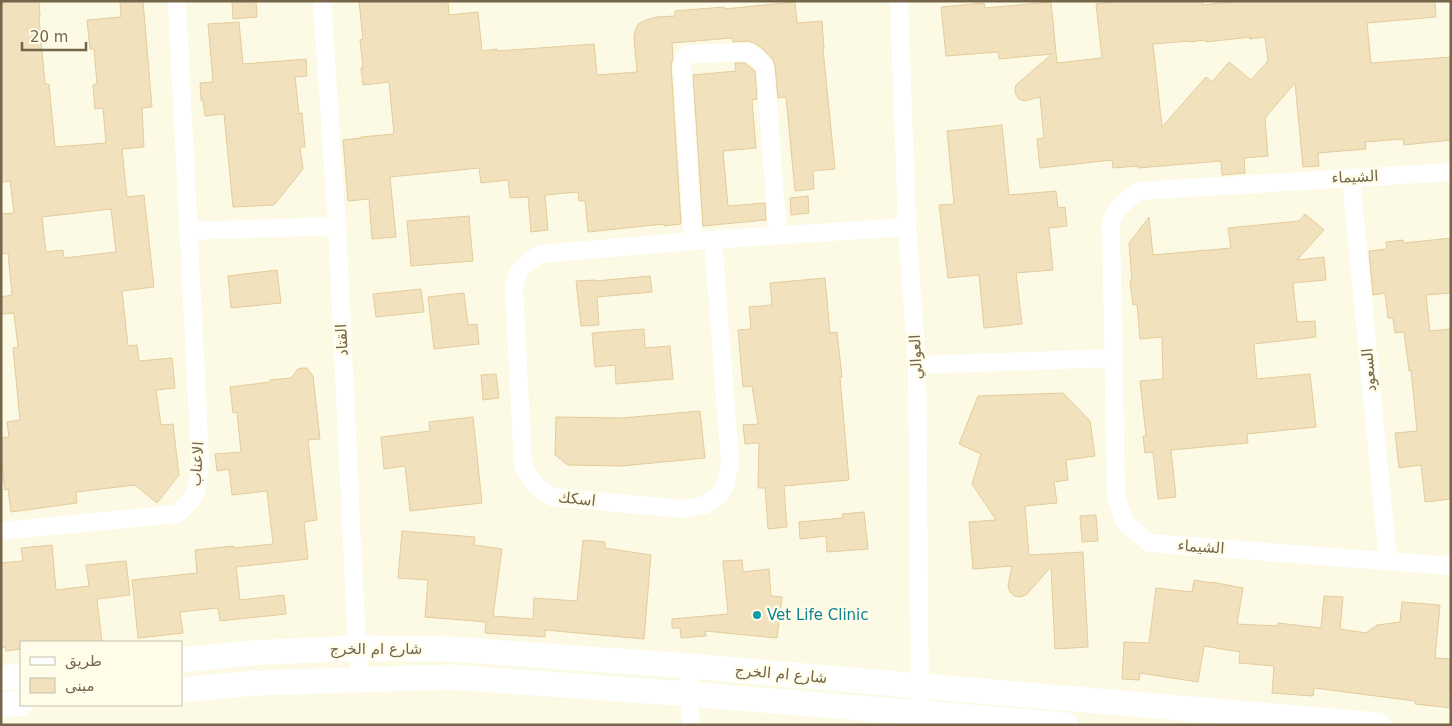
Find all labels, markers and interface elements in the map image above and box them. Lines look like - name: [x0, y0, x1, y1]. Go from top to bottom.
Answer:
- scale bar: [22, 20, 86, 52]
- text: 20 m: [30, 28, 68, 46]
- street label: الشيماء: [1331, 167, 1379, 187]
- street label: القتاد: [332, 323, 352, 357]
- street label: العوالي: [906, 334, 927, 380]
- street label: السعود: [1358, 347, 1380, 393]
- street label: الاعناب: [186, 441, 208, 487]
- street label: اسكك: [557, 488, 597, 510]
- street label: الشيماء: [1177, 536, 1225, 558]
- place label: Vet Life Clinic: [767, 606, 869, 624]
- marker: Vet Life Clinic: [751, 609, 763, 621]
- street label: شارع ام الخرج: [330, 640, 422, 659]
- legend: [20, 641, 182, 706]
- text: طريق: [65, 652, 102, 670]
- street label: شارع ام الخرج: [734, 661, 828, 688]
- text: مبنى: [65, 677, 95, 695]

